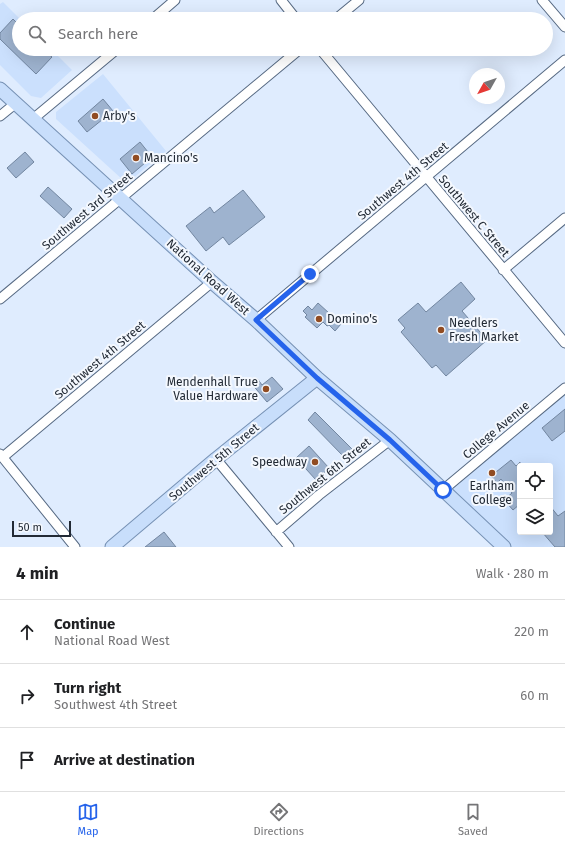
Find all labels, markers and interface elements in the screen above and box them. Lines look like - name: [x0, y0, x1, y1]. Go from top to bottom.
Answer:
- search box: [12, 12, 553, 56]
- icon: search: [26, 23, 48, 45]
- text: Search here: [58, 25, 138, 43]
- north arrow: [469, 68, 505, 104]
- place label: Arby's: [103, 109, 136, 123]
- marker: Arby's: [90, 111, 100, 121]
- street label: Southwest 4th Street: [355, 139, 452, 223]
- place label: Mancino's: [144, 151, 198, 165]
- marker: Mancino's: [131, 153, 141, 163]
- street label: Southwest 3rd Street: [39, 169, 135, 253]
- street label: Southwest C Street: [436, 172, 513, 260]
- street label: National Road West: [164, 236, 253, 318]
- route end: [301, 265, 319, 283]
- place label: Domino's: [327, 312, 378, 326]
- marker: Domino's: [314, 314, 324, 324]
- place label: Needlers Fresh Market: [449, 316, 519, 344]
- street label: Southwest 4th Street: [52, 318, 149, 402]
- marker: Needlers Fresh Market: [436, 325, 446, 335]
- place label: Mendenhall True Value Hardware: [167, 375, 258, 403]
- marker: Mendenhall True Value Hardware: [261, 384, 271, 394]
- street label: College Avenue: [460, 398, 532, 462]
- street label: Southwest 5th Street: [166, 420, 262, 504]
- street label: Southwest 6th Street: [276, 434, 374, 517]
- place label: Speedway: [252, 455, 307, 469]
- marker: Speedway: [310, 457, 320, 467]
- map controls: [517, 463, 553, 535]
- button: locate: [517, 463, 553, 499]
- marker: Earlham College: [487, 468, 497, 478]
- place label: Earlham College: [470, 479, 514, 507]
- route start: [434, 481, 452, 499]
- button: layers: [517, 499, 553, 535]
- scale bar: [12, 519, 71, 538]
- text: 50 m: [18, 521, 42, 534]
- text: 4 min: [16, 563, 59, 584]
- text: Walk · 280 m: [476, 566, 549, 581]
- text: Continue: [54, 615, 115, 633]
- icon: ahead: [16, 621, 38, 643]
- text: 220 m: [514, 624, 549, 639]
- text: National Road West: [54, 633, 170, 648]
- text: Turn right: [54, 679, 121, 697]
- icon: right: [16, 685, 38, 707]
- text: 60 m: [520, 688, 549, 703]
- text: Southwest 4th Street: [54, 697, 177, 712]
- icon: arrive: [16, 749, 38, 771]
- text: Arrive at destination: [54, 751, 195, 769]
- tab: Map: [77, 801, 99, 838]
- tab: Directions: [253, 801, 304, 838]
- tab: Saved: [458, 801, 488, 838]

